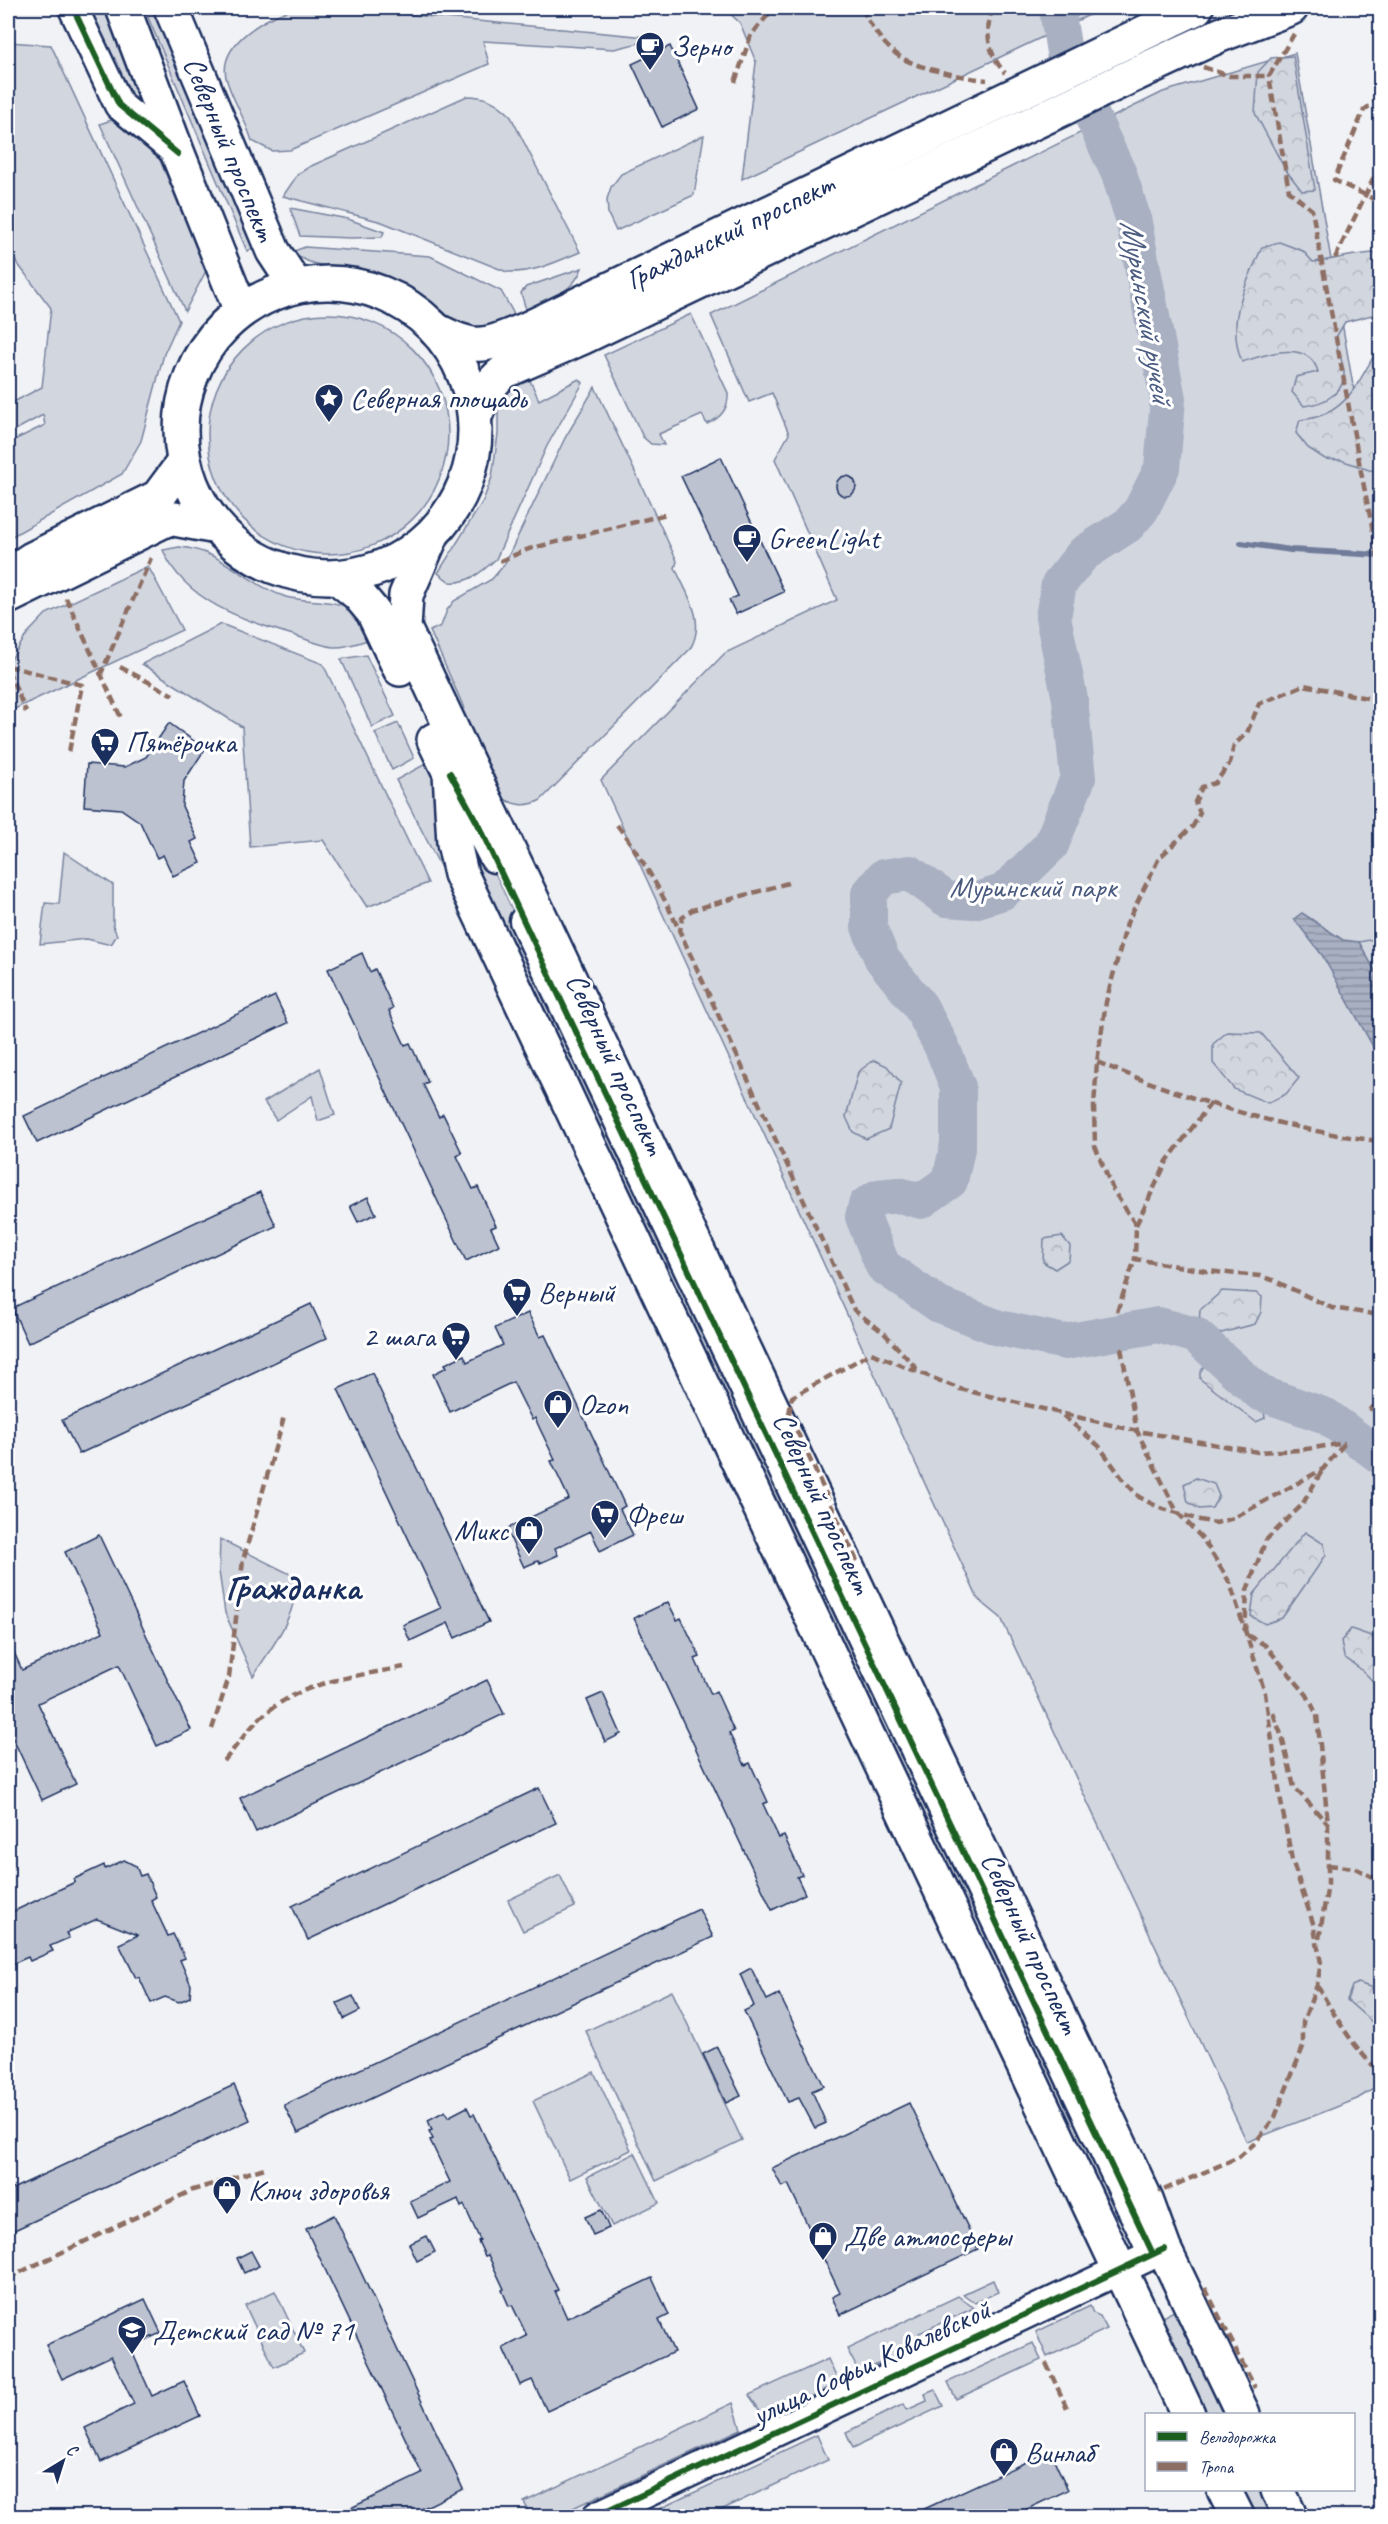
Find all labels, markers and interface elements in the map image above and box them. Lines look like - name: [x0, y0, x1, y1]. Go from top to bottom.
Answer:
- place label: Зерно: [671, 27, 734, 65]
- cafe icon: Зерно: [634, 30, 666, 72]
- street label: Северный проспект: [175, 51, 286, 248]
- street label: Гражданский проспект: [619, 163, 842, 298]
- water label: Муринский ручей: [1111, 216, 1184, 412]
- place label: Северная площадь: [350, 379, 528, 417]
- place icon: Северная площадь: [313, 382, 345, 424]
- place label: GreenLight: [768, 519, 882, 557]
- cafe icon: GreenLight: [731, 522, 763, 564]
- place label: Пятёрочка: [126, 723, 238, 761]
- supermarket icon: Пятёрочка: [89, 726, 121, 768]
- park label: Муринский парк: [950, 868, 1118, 906]
- street label: Северный проспект: [557, 967, 675, 1162]
- place label: Верный: [538, 1273, 616, 1311]
- supermarket icon: Верный: [501, 1276, 533, 1318]
- place label: 2 шага: [363, 1317, 437, 1355]
- supermarket icon: 2 шага: [440, 1320, 472, 1362]
- place label: Ozon: [579, 1385, 629, 1423]
- shop icon: Ozon: [542, 1388, 574, 1430]
- street label: Северный проспект: [764, 1406, 882, 1601]
- place label: Фреш: [626, 1495, 685, 1533]
- supermarket icon: Фреш: [589, 1498, 621, 1540]
- place label: Микс: [454, 1511, 509, 1549]
- shop icon: Микс: [513, 1514, 545, 1556]
- district label: Гражданка: [225, 1564, 364, 1610]
- street label: Северный проспект: [972, 1846, 1090, 2041]
- place label: Ключ здоровья: [248, 2171, 390, 2209]
- shop icon: Ключ здоровья: [211, 2174, 243, 2216]
- place label: Две атмосферы: [844, 2217, 1013, 2255]
- shop icon: Две атмосферы: [807, 2220, 839, 2262]
- street label: улица Софьи Ковалевской: [744, 2290, 997, 2435]
- place label: Детский сад № 71: [153, 2311, 355, 2349]
- school or university icon: Детский сад № 71: [116, 2314, 148, 2356]
- legend: [1145, 2413, 1355, 2491]
- text: Велодорожка: [1199, 2426, 1277, 2448]
- north arrow: [33, 2431, 93, 2491]
- place label: Винлаб: [1025, 2433, 1100, 2471]
- shop icon: Винлаб: [988, 2436, 1020, 2478]
- text: С: [62, 2440, 83, 2462]
- text: Тропа: [1199, 2456, 1235, 2478]

